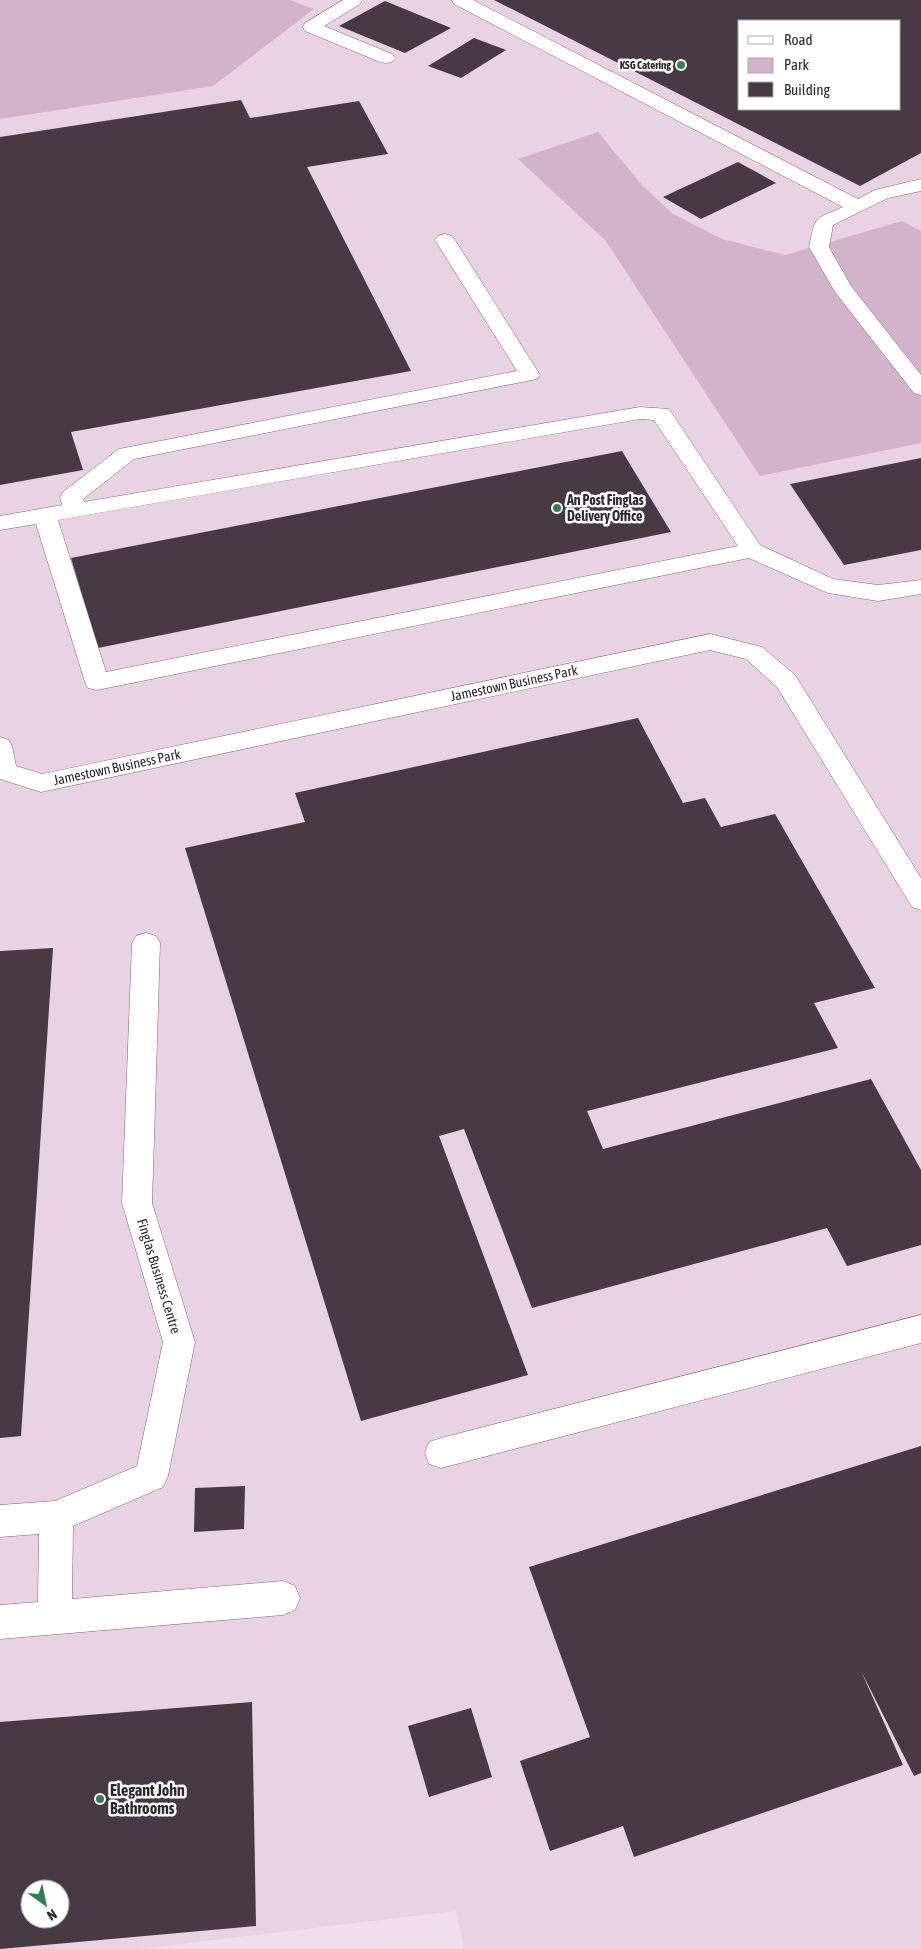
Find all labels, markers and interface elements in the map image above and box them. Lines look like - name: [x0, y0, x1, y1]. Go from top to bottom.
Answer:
- legend: [738, 20, 901, 110]
- text: Road: [784, 31, 813, 48]
- text: Park: [784, 56, 809, 73]
- place label: KSG Catering: [620, 59, 671, 71]
- marker: KSG Catering: [675, 59, 687, 71]
- text: Building: [784, 81, 830, 98]
- place label: An Post Finglas Delivery Office: [566, 492, 644, 524]
- marker: An Post Finglas Delivery Office: [551, 502, 563, 514]
- street label: Jamestown Business Park: [449, 662, 579, 704]
- street label: Jamestown Business Park: [52, 746, 182, 788]
- street label: Finglas Business Centre: [134, 1217, 184, 1335]
- place label: Elegant John Bathrooms: [110, 1781, 185, 1817]
- marker: Elegant John Bathrooms: [94, 1793, 106, 1805]
- north arrow: [20, 1879, 70, 1929]
- text: N: [44, 1906, 60, 1924]

